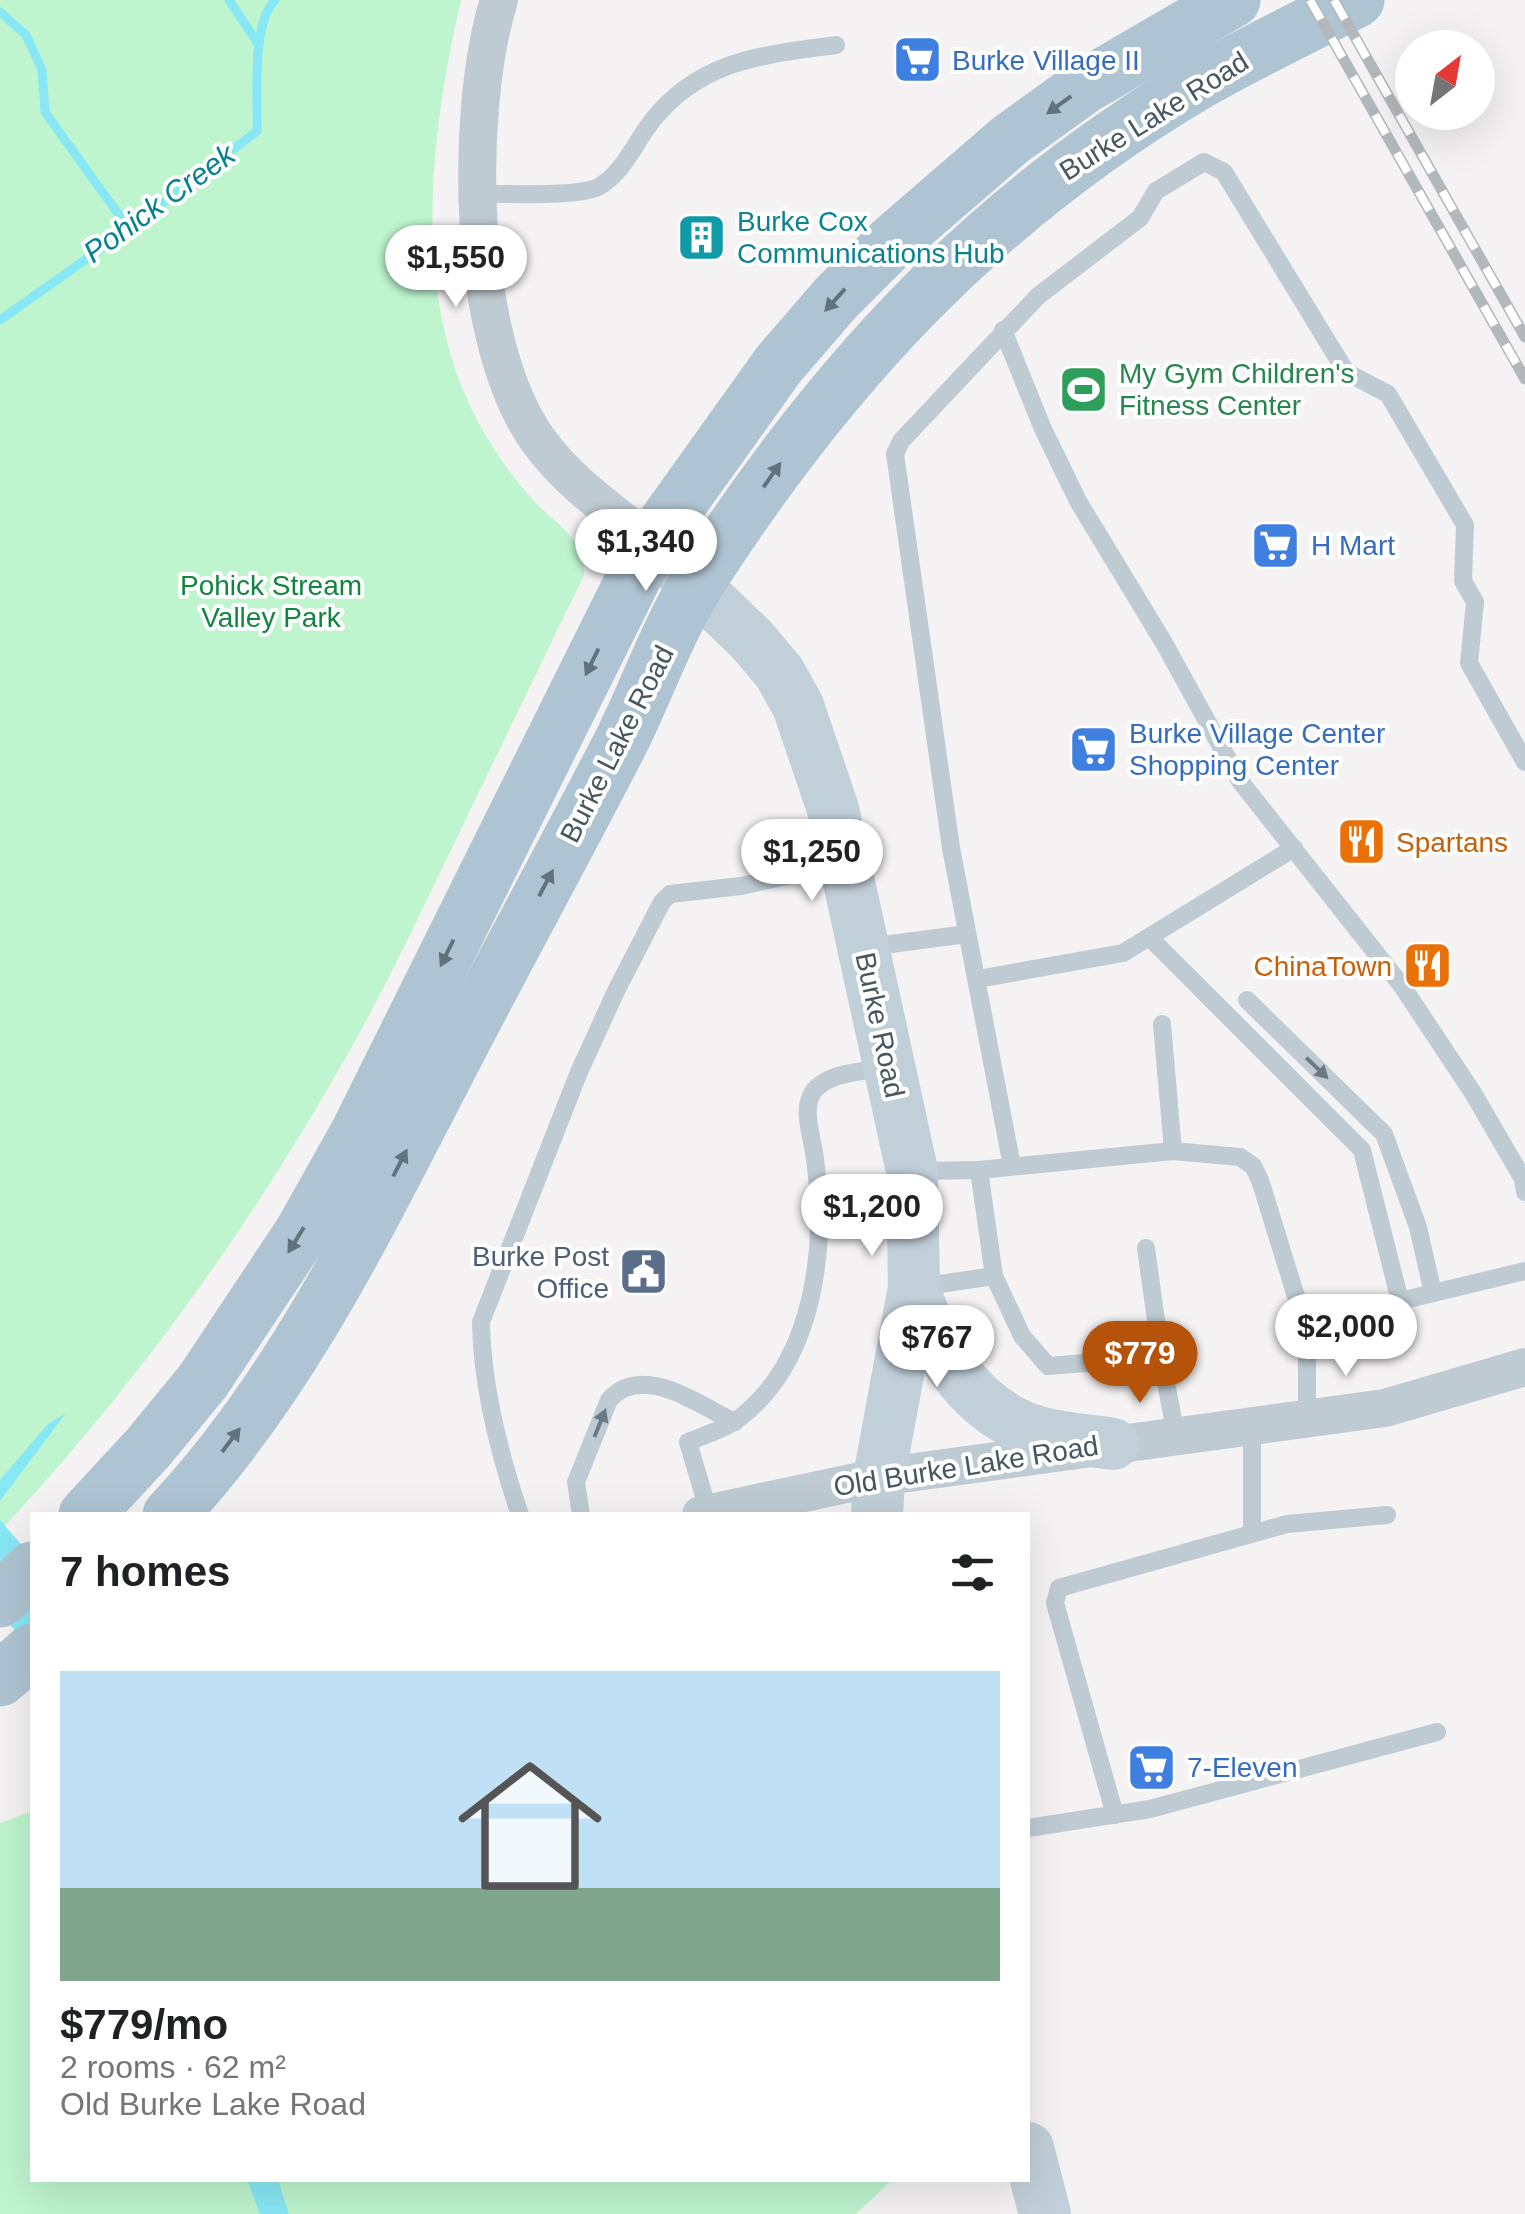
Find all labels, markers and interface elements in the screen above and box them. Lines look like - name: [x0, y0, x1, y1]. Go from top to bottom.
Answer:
- north arrow: [1395, 30, 1495, 130]
- map controls: [1395, 30, 1495, 130]
- supermarket icon: Burke Village II: [891, 34, 943, 86]
- place label: Burke Village II: [952, 45, 1140, 76]
- street label: Burke Lake Road: [1054, 46, 1254, 186]
- one-way arrow: [1046, 94, 1073, 114]
- water label: Pohick Creek: [77, 136, 242, 269]
- place label: Burke Cox Communications Hub: [737, 206, 1005, 269]
- building icon: Burke Cox Communications Hub: [676, 211, 728, 263]
- pin: $1,550: [375, 225, 537, 310]
- text: $1,550: [407, 239, 505, 275]
- one-way arrow: [824, 288, 847, 312]
- place label: My Gym Children's Fitness Center: [1119, 358, 1355, 421]
- sports icon: My Gym Children's Fitness Center: [1058, 363, 1110, 415]
- one-way arrow: [762, 462, 781, 489]
- pin: $1,340: [565, 509, 727, 594]
- supermarket icon: H Mart: [1250, 519, 1302, 571]
- text: $1,340: [597, 523, 695, 559]
- place label: H Mart: [1311, 530, 1395, 561]
- park label: Pohick Stream Valley Park: [180, 570, 362, 633]
- street label: Burke Lake Road: [554, 641, 680, 847]
- one-way arrow: [584, 648, 601, 677]
- place label: Burke Village Center Shopping Center: [1129, 718, 1385, 781]
- supermarket icon: Burke Village Center Shopping Center: [1068, 723, 1120, 775]
- restaurant icon: Spartans: [1335, 816, 1387, 868]
- pin: $1,250: [731, 819, 893, 904]
- place label: Spartans: [1396, 827, 1508, 858]
- text: $1,250: [763, 833, 861, 869]
- one-way arrow: [537, 869, 554, 898]
- one-way arrow: [438, 938, 455, 967]
- restaurant icon: ChinaTown: [1401, 940, 1453, 992]
- street label: Burke Road: [849, 949, 911, 1101]
- place label: ChinaTown: [1253, 951, 1392, 982]
- one-way arrow: [1304, 1056, 1328, 1079]
- one-way arrow: [391, 1148, 408, 1177]
- pin: $1,200: [791, 1174, 953, 1259]
- text: $1,200: [823, 1188, 921, 1224]
- one-way arrow: [288, 1226, 305, 1254]
- place label: Burke Post Office: [472, 1241, 609, 1304]
- public building icon: Burke Post Office: [618, 1246, 670, 1298]
- pin: $2,000: [1265, 1294, 1427, 1379]
- pin: $767: [878, 1305, 996, 1390]
- text: $2,000: [1297, 1308, 1395, 1344]
- text: $767: [901, 1319, 973, 1355]
- pin: $779: [1081, 1321, 1199, 1406]
- text: $779: [1104, 1335, 1176, 1371]
- one-way arrow: [592, 1407, 608, 1437]
- one-way arrow: [221, 1427, 241, 1453]
- street label: Old Burke Lake Road: [831, 1430, 1101, 1502]
- icon: filters: [945, 1545, 1000, 1600]
- text: 7 homes: [60, 1548, 230, 1595]
- icon: home: [440, 1736, 620, 1916]
- supermarket icon: 7-Eleven: [1126, 1741, 1178, 1793]
- place label: 7-Eleven: [1187, 1752, 1298, 1783]
- text: $779/mo: [60, 2001, 228, 2048]
- text: 2 rooms · 62 m²: [60, 2049, 286, 2085]
- text: Old Burke Lake Road: [60, 2086, 366, 2122]

